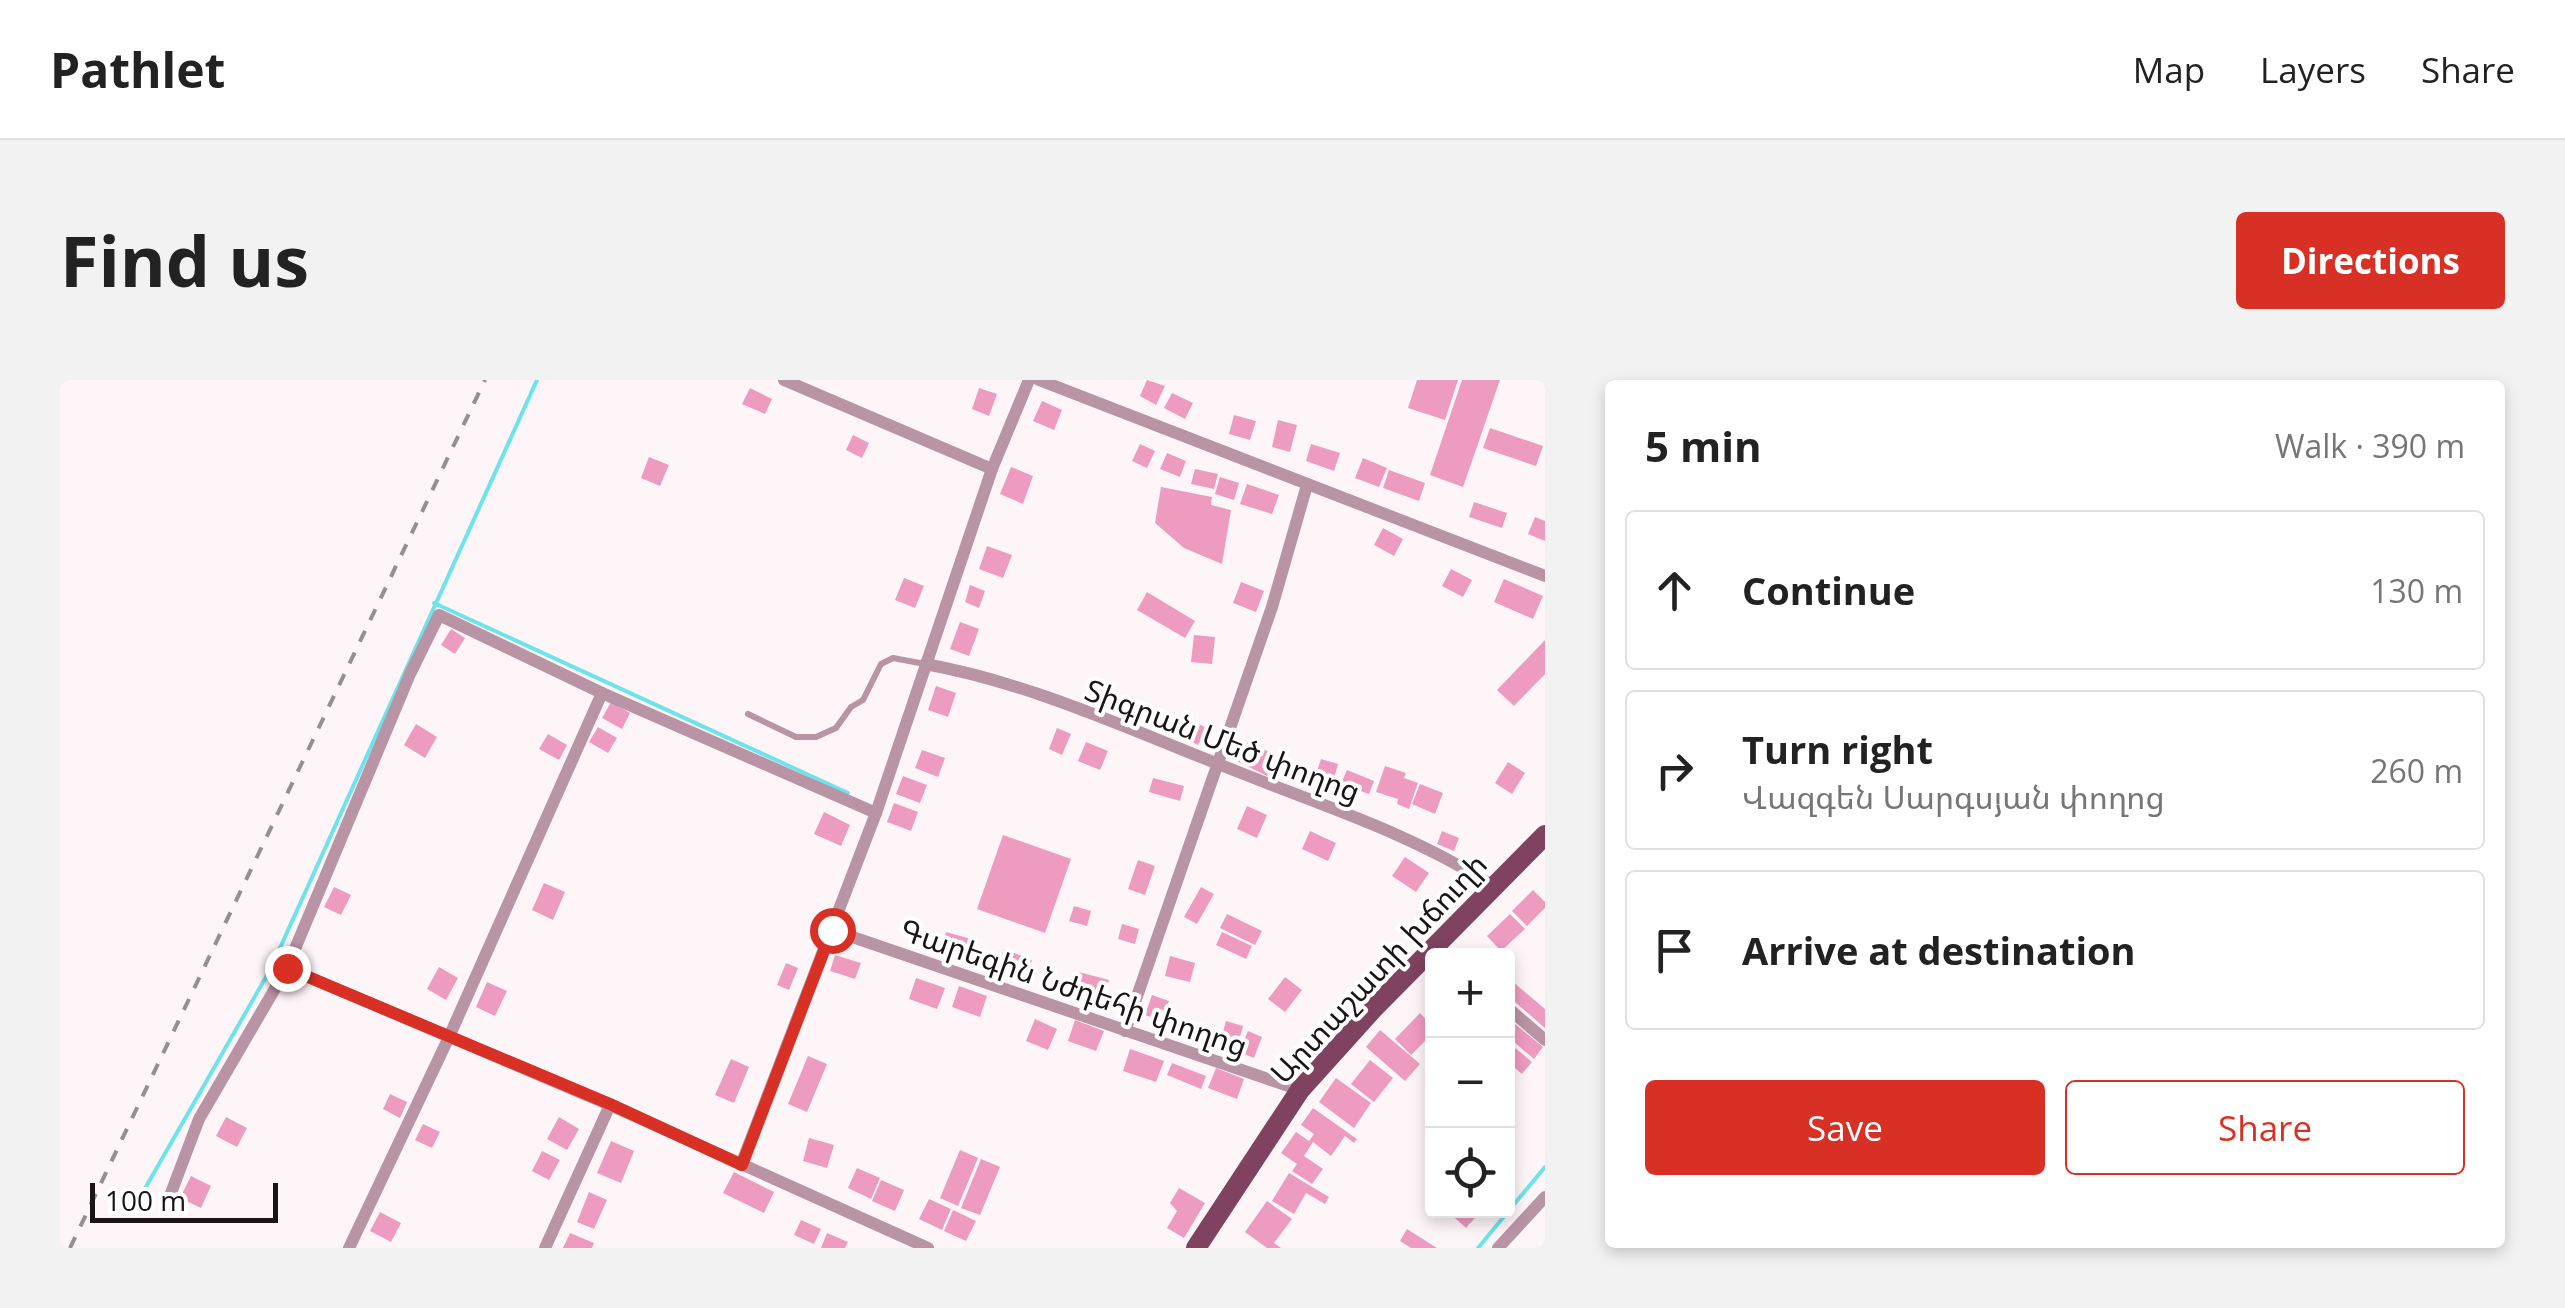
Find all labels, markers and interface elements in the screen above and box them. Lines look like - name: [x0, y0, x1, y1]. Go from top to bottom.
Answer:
- text: Pathlet: [50, 37, 225, 102]
- text: Map: [2133, 46, 2205, 93]
- text: Layers: [2260, 46, 2366, 93]
- text: Share: [2421, 46, 2515, 93]
- text: Find us: [60, 212, 309, 308]
- button: Directions: [2236, 212, 2505, 309]
- text: 5 min: [1645, 417, 1762, 474]
- text: Walk · 390 m: [2275, 424, 2465, 467]
- icon: ahead: [1647, 563, 1702, 618]
- text: Continue: [1742, 564, 1915, 616]
- text: 130 m: [2370, 569, 2463, 612]
- street label: Տիգրան Մեծ փողոց: [1079, 669, 1367, 811]
- text: Turn right: [1742, 723, 1933, 775]
- icon: right: [1647, 743, 1702, 798]
- text: 260 m: [2370, 749, 2463, 792]
- text: Վազգեն Սարգսյան փողոց: [1742, 775, 2165, 818]
- street label: Արտաշատի խճուղի: [1260, 844, 1496, 1092]
- route start: [810, 908, 856, 954]
- street label: Գարեգին Նժդեհի փողոց: [895, 908, 1253, 1066]
- icon: arrive: [1647, 923, 1702, 978]
- text: Arrive at destination: [1742, 924, 2136, 976]
- route end: [265, 946, 311, 992]
- map controls: [1425, 948, 1515, 1218]
- button: +: [1425, 948, 1515, 1038]
- button: −: [1425, 1038, 1515, 1128]
- button: Save: [1645, 1080, 2045, 1175]
- button: Share: [2065, 1080, 2465, 1175]
- button: locate: [1425, 1128, 1515, 1218]
- scale bar: [90, 1178, 278, 1223]
- text: 100 m: [105, 1181, 186, 1219]

